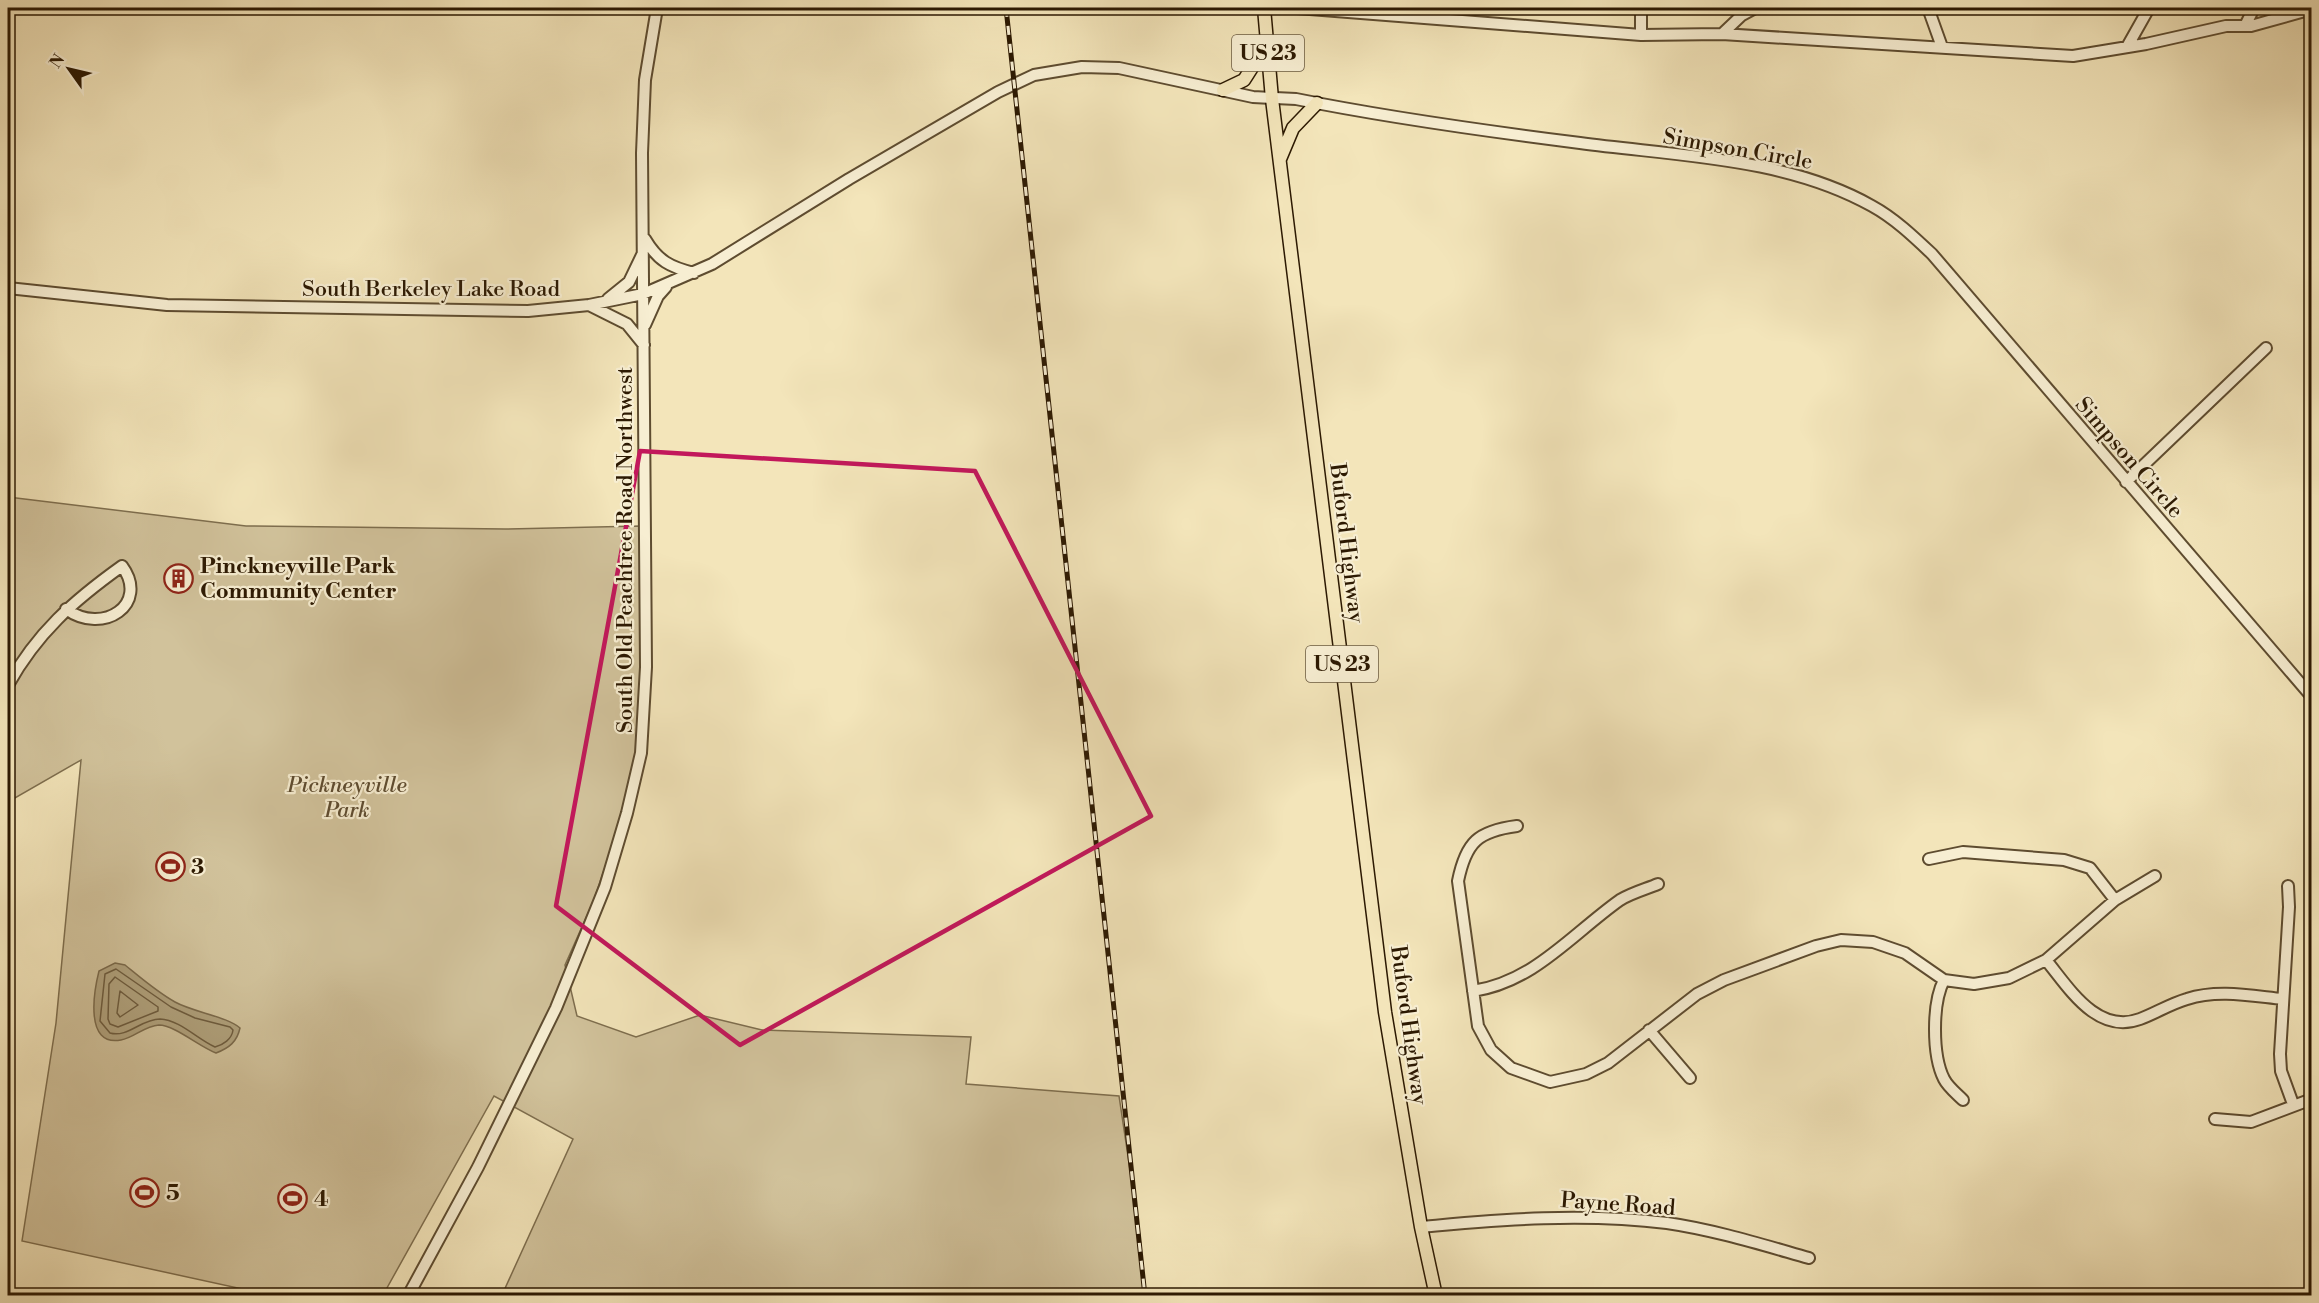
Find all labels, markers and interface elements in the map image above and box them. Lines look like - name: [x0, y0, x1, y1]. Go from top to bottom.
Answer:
- road number: US 23: [1232, 35, 1304, 71]
- north arrow: [39, 39, 99, 99]
- text: N: [46, 50, 69, 72]
- street label: Simpson Circle: [1661, 123, 1815, 176]
- street label: South Berkeley Lake Road: [302, 276, 560, 303]
- street label: South Old Peachtree Road Northwest: [612, 366, 639, 733]
- street label: Simpson Circle: [2069, 392, 2189, 524]
- street label: Buford Highway: [1323, 461, 1370, 625]
- place label: Pinckneyville Park Community Center: [200, 553, 397, 605]
- building icon: Pinckneyville Park Community Center: [163, 562, 195, 594]
- road number: US 23: [1306, 646, 1378, 682]
- park label: Pickneyville Park: [286, 772, 407, 824]
- sports icon: 3: [154, 850, 186, 882]
- place label: 3: [191, 854, 204, 881]
- street label: Buford Highway: [1384, 943, 1433, 1107]
- sports icon: 5: [129, 1176, 161, 1208]
- place label: 5: [166, 1180, 180, 1207]
- sports icon: 4: [277, 1182, 309, 1214]
- place label: 4: [314, 1186, 329, 1213]
- street label: Payne Road: [1559, 1187, 1677, 1222]

